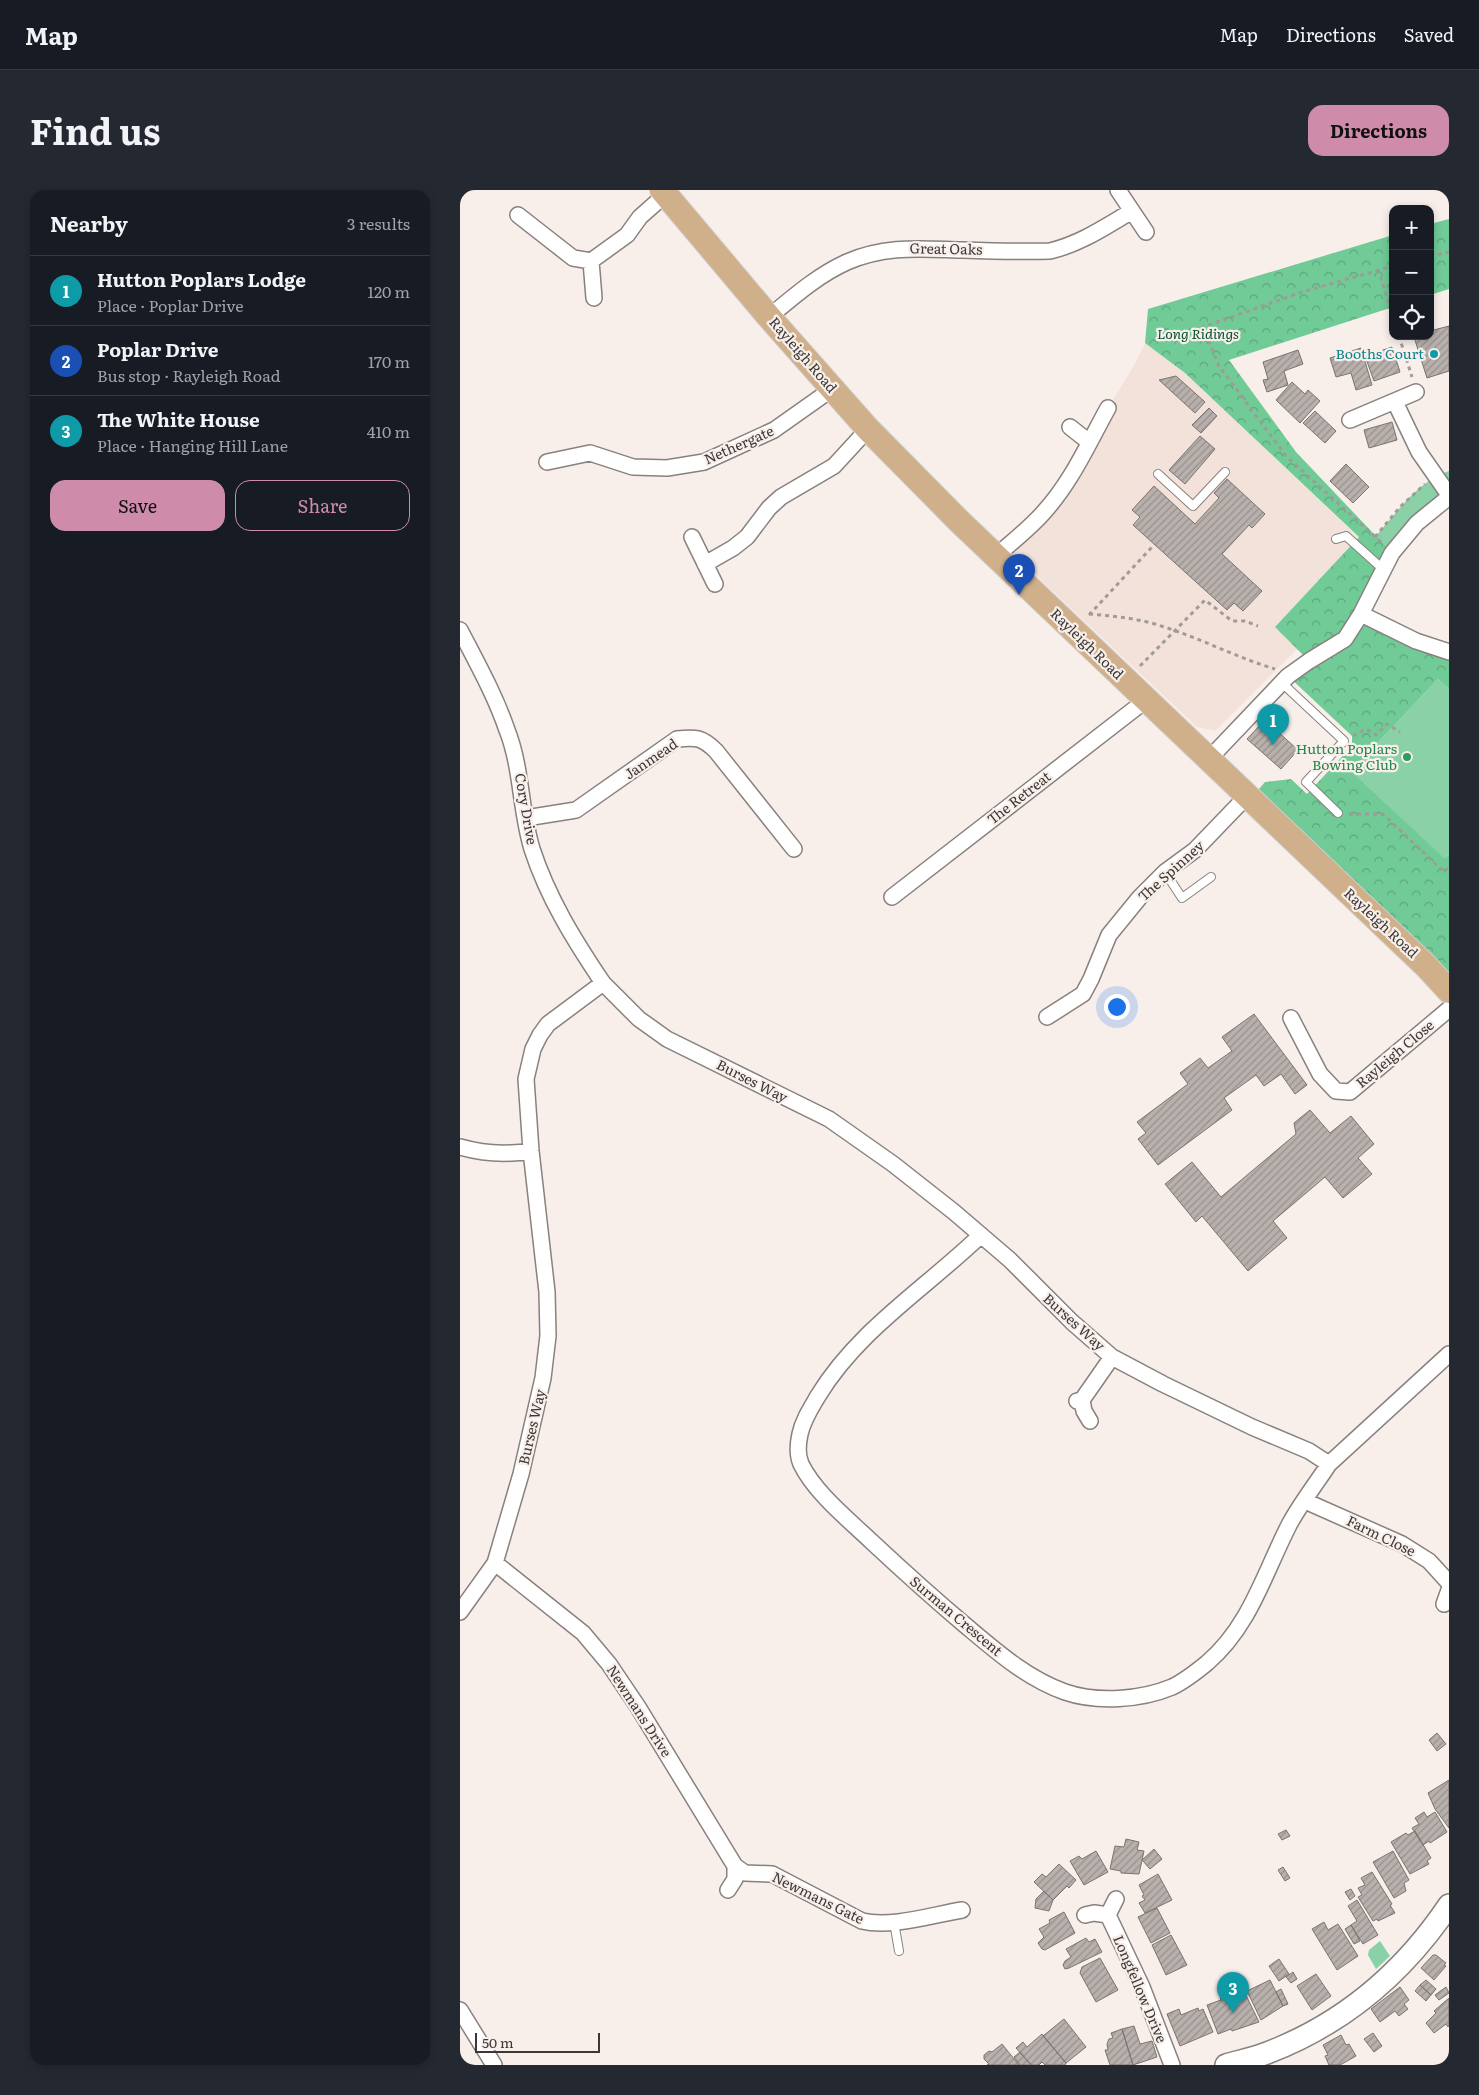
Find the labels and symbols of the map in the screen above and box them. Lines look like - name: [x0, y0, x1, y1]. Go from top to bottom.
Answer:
- street label: Great Oaks: [909, 237, 983, 259]
- street label: Rayleigh Road: [765, 312, 843, 397]
- park label: Long Ridings: [1157, 323, 1239, 343]
- place label: Booths Court: [1336, 343, 1424, 363]
- marker: Booths Court: [1428, 348, 1440, 360]
- street label: Nethergate: [701, 420, 777, 468]
- pin: 2: [1003, 554, 1035, 595]
- street label: Rayleigh Road: [1047, 603, 1129, 684]
- pin: 1: [1257, 704, 1289, 745]
- street label: Janmead: [620, 733, 681, 783]
- place label: Hutton Poplars Bowing Club: [1296, 738, 1397, 774]
- marker: Hutton Poplars Bowing Club: [1401, 751, 1413, 763]
- street label: The Retreat: [982, 766, 1055, 828]
- street label: Cory Drive: [511, 772, 543, 846]
- street label: The Spinney: [1133, 835, 1208, 905]
- street label: Rayleigh Road: [1340, 883, 1423, 962]
- your location: [1104, 994, 1130, 1020]
- street label: Rayleigh Close: [1351, 1015, 1438, 1092]
- street label: Burses Way: [714, 1054, 792, 1107]
- street label: Burses Way: [1039, 1288, 1111, 1355]
- street label: Burses Way: [513, 1386, 550, 1467]
- street label: Farm Close: [1344, 1510, 1419, 1560]
- street label: Surman Crescent: [906, 1571, 1007, 1660]
- street label: Newmans Drive: [603, 1660, 677, 1760]
- street label: Newmans Gate: [769, 1866, 868, 1928]
- street label: Longfellow Drive: [1109, 1932, 1173, 2046]
- pin: 3: [1217, 1972, 1249, 2013]
- scale bar: [475, 2030, 600, 2053]

